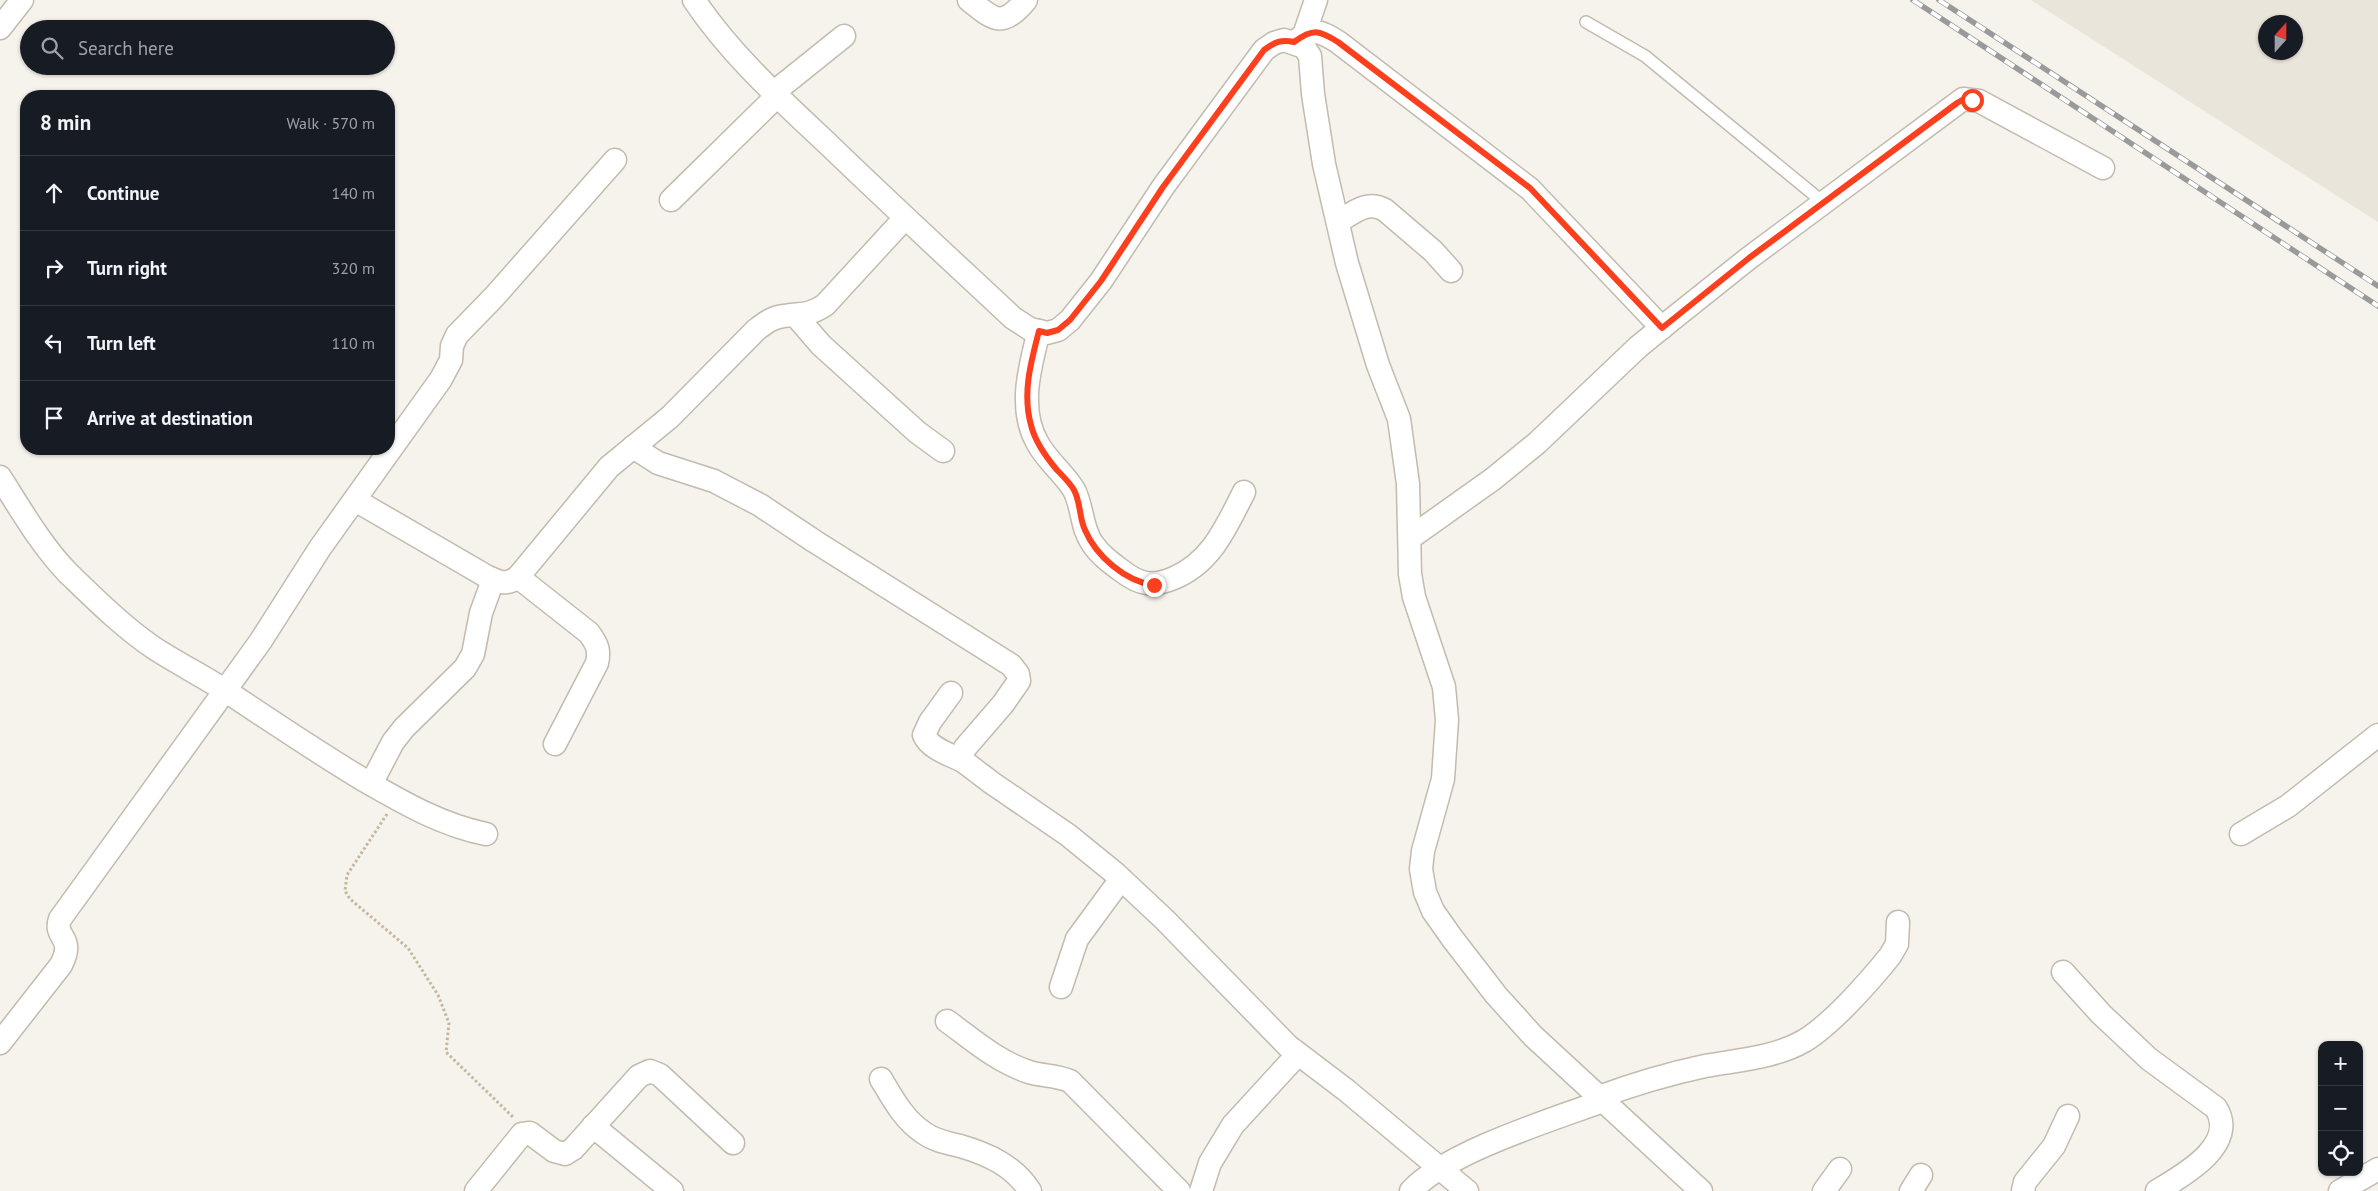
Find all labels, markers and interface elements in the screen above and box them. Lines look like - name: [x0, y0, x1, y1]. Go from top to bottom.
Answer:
- north arrow: [2258, 15, 2303, 60]
- search box: [20, 20, 395, 75]
- icon: search: [38, 34, 66, 62]
- text: Search here: [78, 36, 174, 60]
- route start: [1961, 89, 1984, 112]
- text: 8 min: [40, 109, 91, 136]
- text: Walk · 570 m: [286, 113, 375, 133]
- icon: ahead: [40, 179, 68, 207]
- text: Continue: [87, 181, 159, 205]
- text: 140 m: [332, 183, 375, 203]
- icon: right: [40, 254, 68, 282]
- text: Turn right: [87, 256, 167, 280]
- text: 320 m: [332, 258, 375, 278]
- icon: left: [40, 329, 68, 357]
- text: Turn left: [87, 331, 156, 355]
- text: 110 m: [332, 333, 375, 353]
- icon: arrive: [40, 404, 68, 432]
- text: Arrive at destination: [87, 406, 253, 430]
- route end: [1143, 574, 1166, 597]
- map controls: [2318, 1041, 2363, 1176]
- button: +: [2318, 1041, 2363, 1086]
- button: −: [2318, 1086, 2363, 1131]
- button: locate: [2318, 1131, 2363, 1176]

